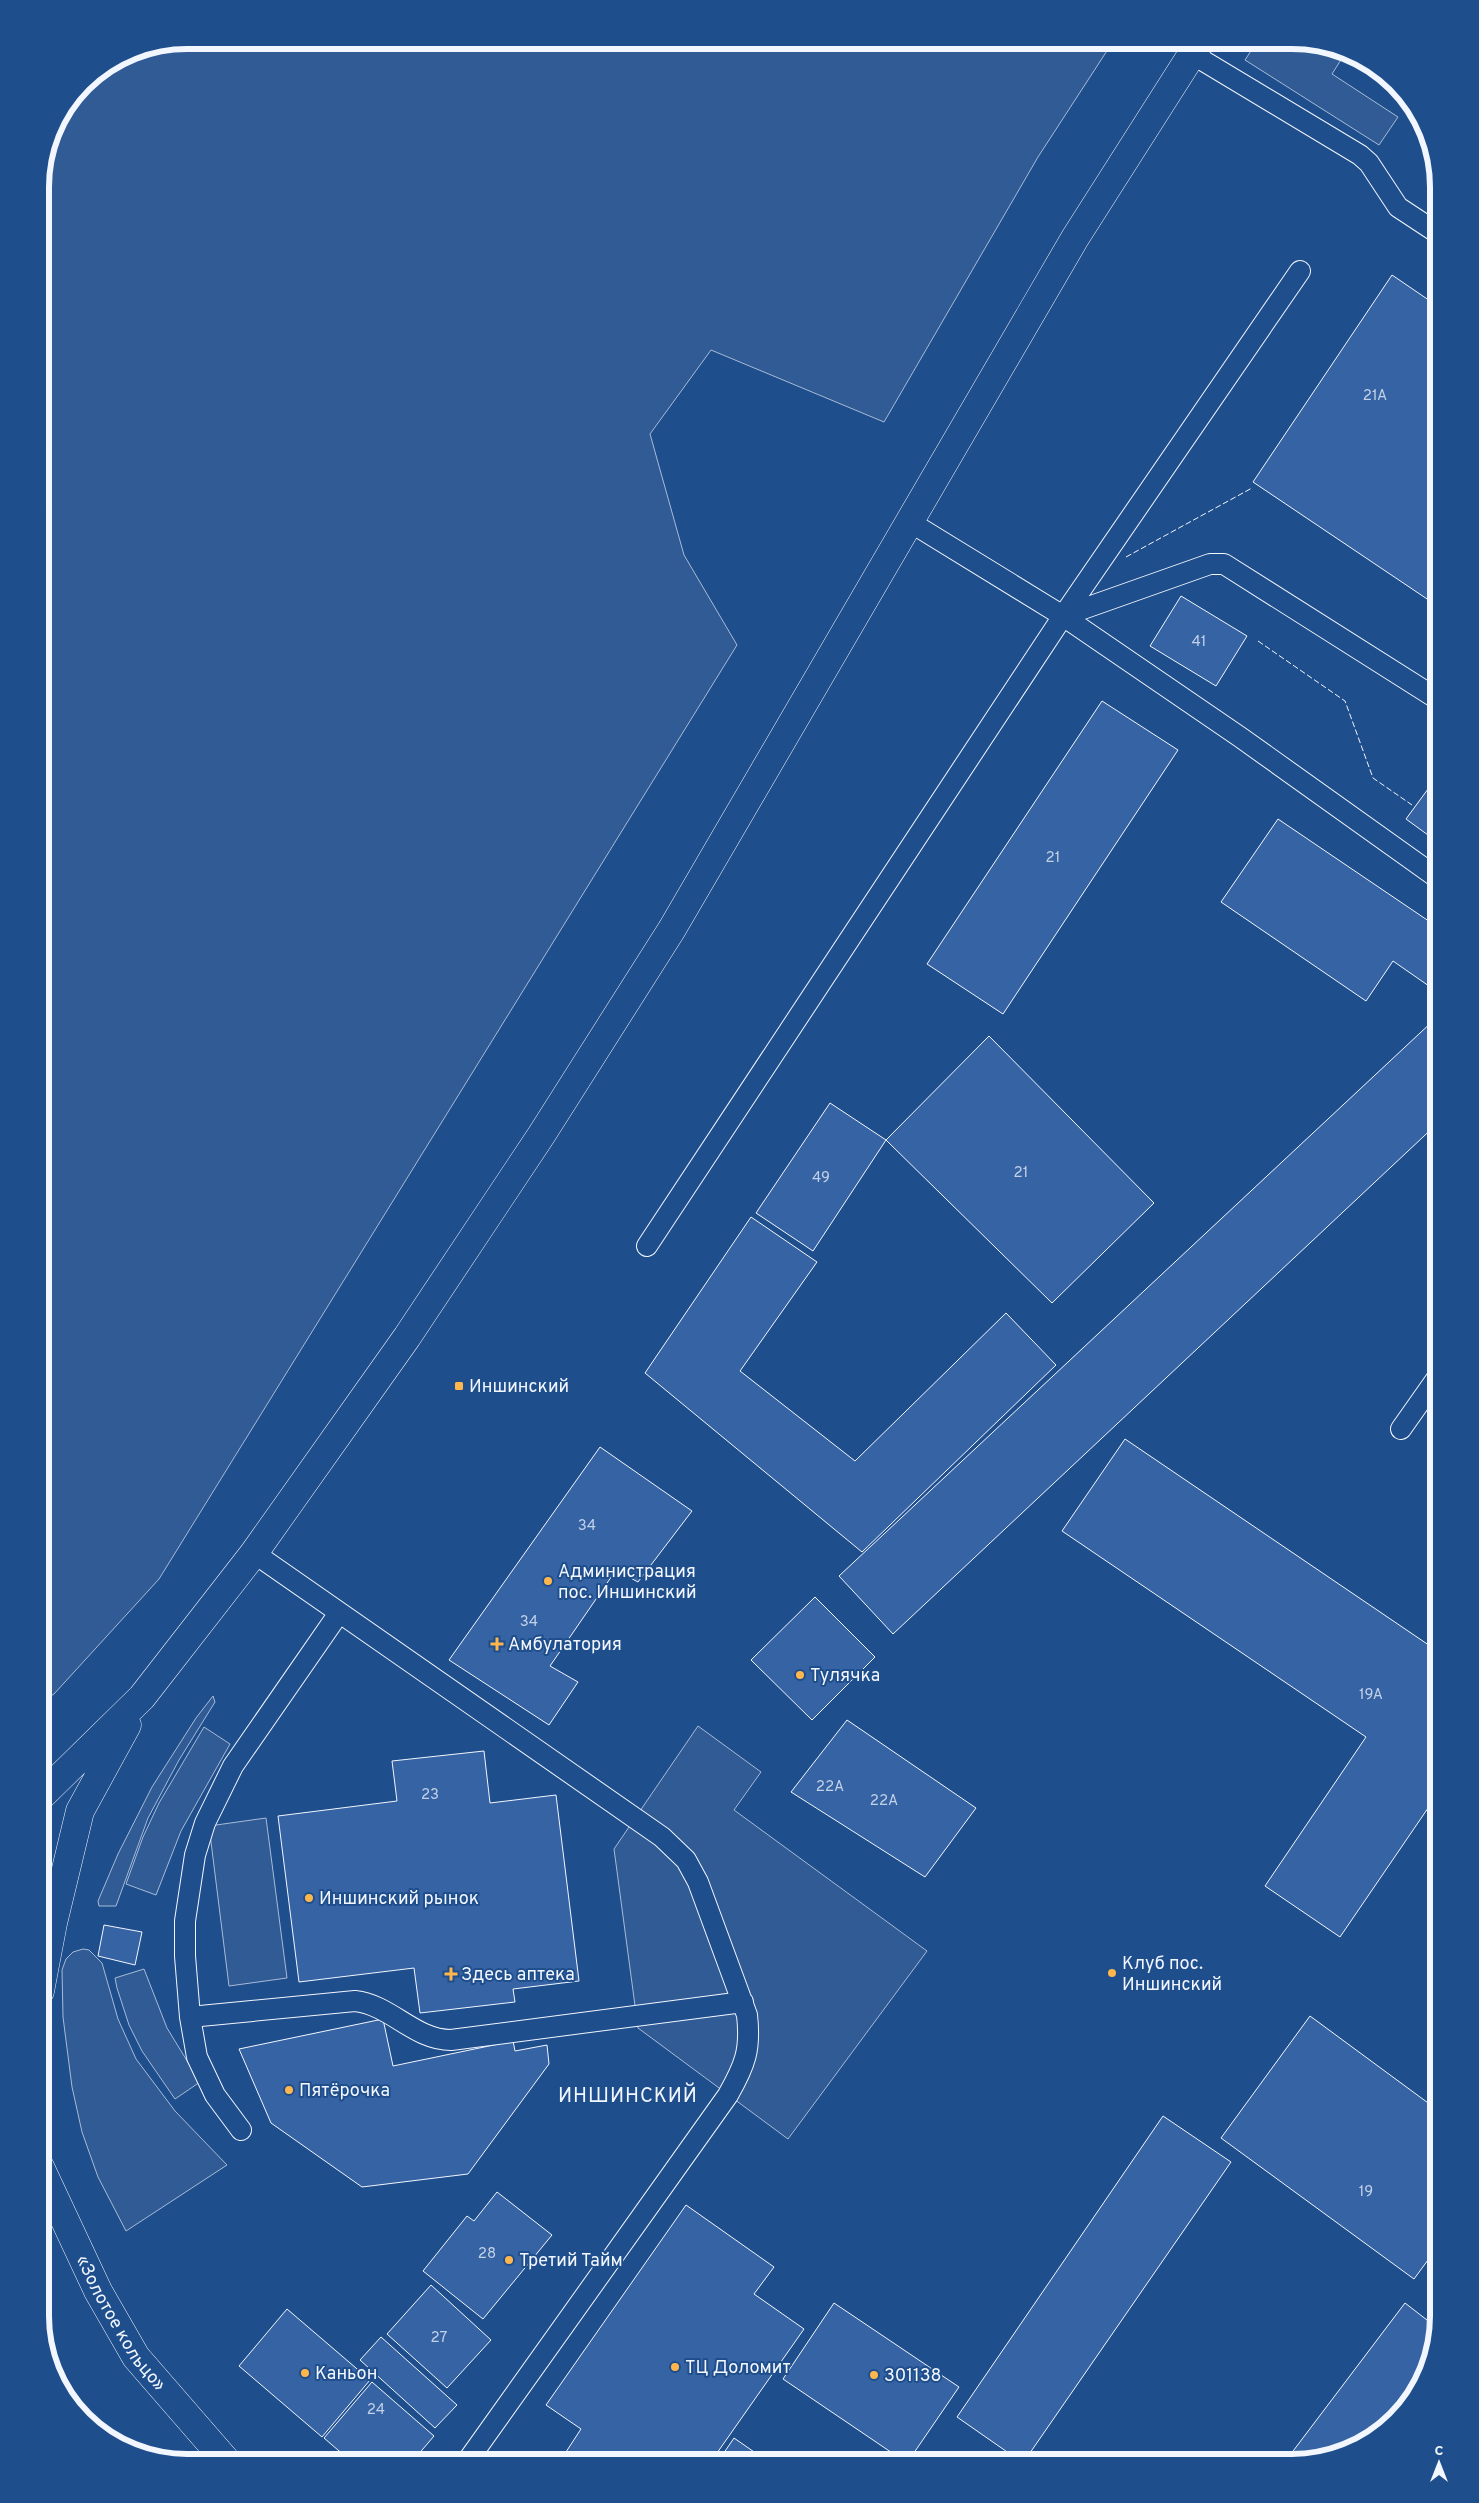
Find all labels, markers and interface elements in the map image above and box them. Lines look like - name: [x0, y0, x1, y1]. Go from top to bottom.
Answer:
- house number: 21А: [1363, 387, 1387, 406]
- house number: 41: [1192, 633, 1206, 652]
- house number: 21: [1046, 849, 1060, 868]
- house number: 21: [1014, 1164, 1028, 1183]
- house number: 49: [812, 1169, 830, 1188]
- place label: Иншинский: [469, 1376, 569, 1399]
- marker: Иншинский: [453, 1380, 465, 1392]
- house number: 34: [578, 1517, 596, 1536]
- place label: Администрация пос. Иншинский: [558, 1561, 697, 1605]
- marker: Администрация пос. Иншинский: [542, 1575, 554, 1587]
- house number: 34: [520, 1613, 538, 1632]
- place label: Амбулатория: [508, 1634, 622, 1657]
- marker: Амбулатория: [490, 1637, 504, 1651]
- place label: Тулячка: [810, 1665, 880, 1688]
- marker: Тулячка: [794, 1669, 806, 1681]
- house number: 19А: [1359, 1686, 1383, 1705]
- house number: 22А: [816, 1778, 844, 1797]
- house number: 23: [421, 1786, 439, 1805]
- house number: 22А: [870, 1792, 898, 1811]
- place label: Иншинский рынок: [319, 1888, 479, 1911]
- marker: Иншинский рынок: [303, 1892, 315, 1904]
- place label: Клуб пос. Иншинский: [1122, 1953, 1222, 1997]
- place label: Здесь аптека: [461, 1964, 575, 1987]
- marker: Клуб пос. Иншинский: [1106, 1967, 1118, 1979]
- marker: Здесь аптека: [445, 1968, 457, 1980]
- place label: Пятёрочка: [299, 2080, 390, 2103]
- district label: ИНШИНСКИЙ: [558, 2082, 698, 2110]
- marker: Пятёрочка: [283, 2084, 295, 2096]
- house number: 19: [1359, 2183, 1373, 2202]
- house number: 28: [478, 2245, 496, 2264]
- place label: Третий Тайм: [519, 2250, 623, 2273]
- street label: «Золотое кольцо»: [70, 2252, 170, 2396]
- marker: Третий Тайм: [503, 2254, 515, 2266]
- house number: 27: [431, 2329, 448, 2348]
- place label: ТЦ Доломит: [685, 2357, 791, 2380]
- marker: ТЦ Доломит: [669, 2361, 681, 2373]
- place label: Каньон: [315, 2363, 377, 2386]
- place label: 301138: [884, 2365, 941, 2388]
- marker: Каньон: [299, 2367, 311, 2379]
- marker: 301138: [868, 2369, 880, 2381]
- house number: 24: [367, 2401, 385, 2420]
- north arrow: [1414, 2438, 1464, 2488]
- text: С: [1435, 2443, 1444, 2460]

